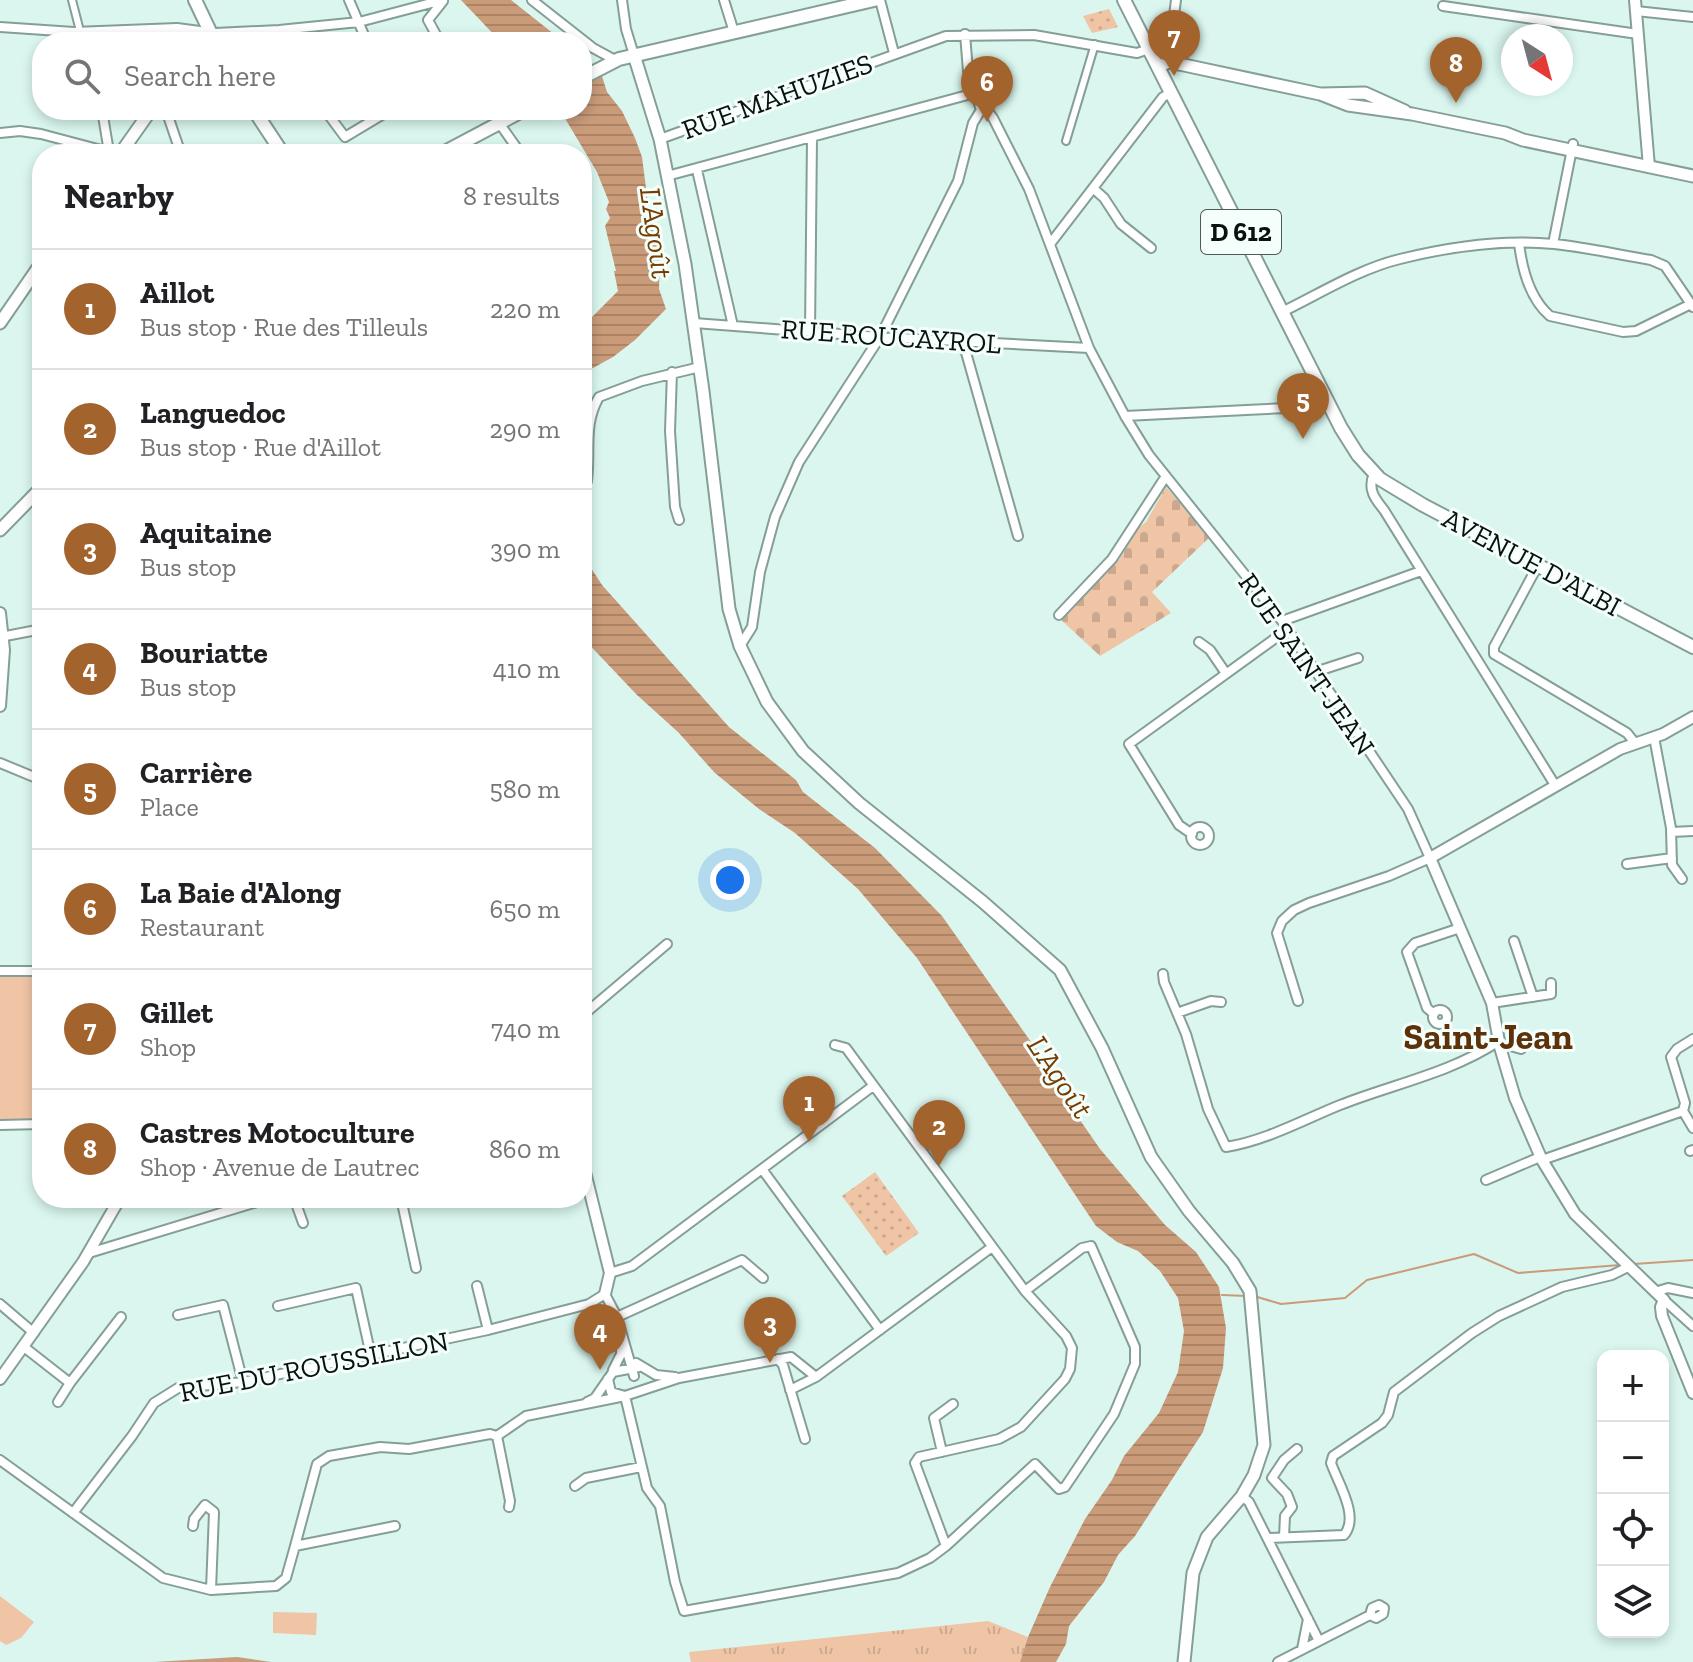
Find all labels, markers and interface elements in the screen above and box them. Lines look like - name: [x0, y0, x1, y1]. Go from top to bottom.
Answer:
- pin: 7: [1148, 10, 1200, 76]
- north arrow: [1501, 24, 1573, 96]
- search box: [32, 32, 592, 120]
- pin: 8: [1430, 37, 1482, 103]
- street label: RUE MAHUZIES: [677, 47, 877, 146]
- icon: search: [60, 54, 104, 98]
- pin: 6: [961, 56, 1013, 122]
- text: Search here: [124, 58, 276, 94]
- text: Nearby: [64, 176, 174, 217]
- text: 8 results: [463, 180, 560, 212]
- water label: L'Agoût: [632, 185, 680, 281]
- road number: D 612: [1201, 210, 1281, 254]
- text: Aillot: [140, 275, 214, 311]
- text: 1: [85, 293, 95, 325]
- text: 220 m: [490, 293, 560, 325]
- text: Bus stop · Rue des Tilleuls: [140, 311, 428, 343]
- street label: RUE ROUCAYROL: [780, 312, 1002, 361]
- pin: 5: [1277, 373, 1329, 439]
- text: Languedoc: [140, 395, 286, 431]
- text: 2: [83, 413, 97, 445]
- text: 290 m: [489, 413, 560, 445]
- text: Bus stop · Rue d'Aillot: [140, 431, 381, 463]
- street label: AVENUE D'ALBI: [1437, 502, 1627, 623]
- text: Aquitaine: [140, 515, 272, 551]
- text: 3: [83, 533, 97, 565]
- text: 390 m: [490, 533, 560, 565]
- text: Bus stop: [140, 551, 236, 583]
- street label: RUE SAINT-JEAN: [1232, 567, 1382, 762]
- text: Bouriatte: [140, 635, 268, 671]
- text: 4: [83, 653, 97, 685]
- text: 410 m: [493, 653, 560, 685]
- text: Bus stop: [140, 671, 236, 703]
- text: Carrière: [140, 755, 252, 791]
- text: 5: [83, 773, 97, 805]
- text: 580 m: [489, 773, 560, 805]
- text: Place: [140, 791, 199, 823]
- your location: [710, 860, 750, 900]
- text: La Baie d'Along: [140, 875, 341, 911]
- text: 6: [83, 893, 97, 925]
- text: 650 m: [490, 893, 560, 925]
- text: Restaurant: [140, 911, 264, 943]
- text: Gillet: [140, 995, 213, 1031]
- text: 7: [84, 1013, 96, 1045]
- text: 740 m: [491, 1013, 560, 1045]
- district label: Saint-Jean: [1403, 1015, 1573, 1058]
- water label: L'Agoût: [1019, 1029, 1101, 1125]
- text: Shop: [140, 1031, 196, 1063]
- pin: 1: [783, 1076, 835, 1142]
- pin: 2: [913, 1100, 965, 1166]
- text: Castres Motoculture: [140, 1115, 415, 1151]
- text: 8: [83, 1133, 97, 1165]
- text: 860 m: [489, 1133, 560, 1165]
- text: Shop · Avenue de Lautrec: [140, 1151, 420, 1183]
- pin: 3: [744, 1297, 796, 1363]
- pin: 4: [574, 1304, 626, 1370]
- street label: RUE DU ROUSSILLON: [177, 1324, 451, 1409]
- map controls: [1597, 1350, 1669, 1638]
- button: +: [1597, 1350, 1669, 1422]
- button: −: [1597, 1422, 1669, 1494]
- button: locate: [1597, 1494, 1669, 1566]
- button: layers: [1597, 1566, 1669, 1638]

